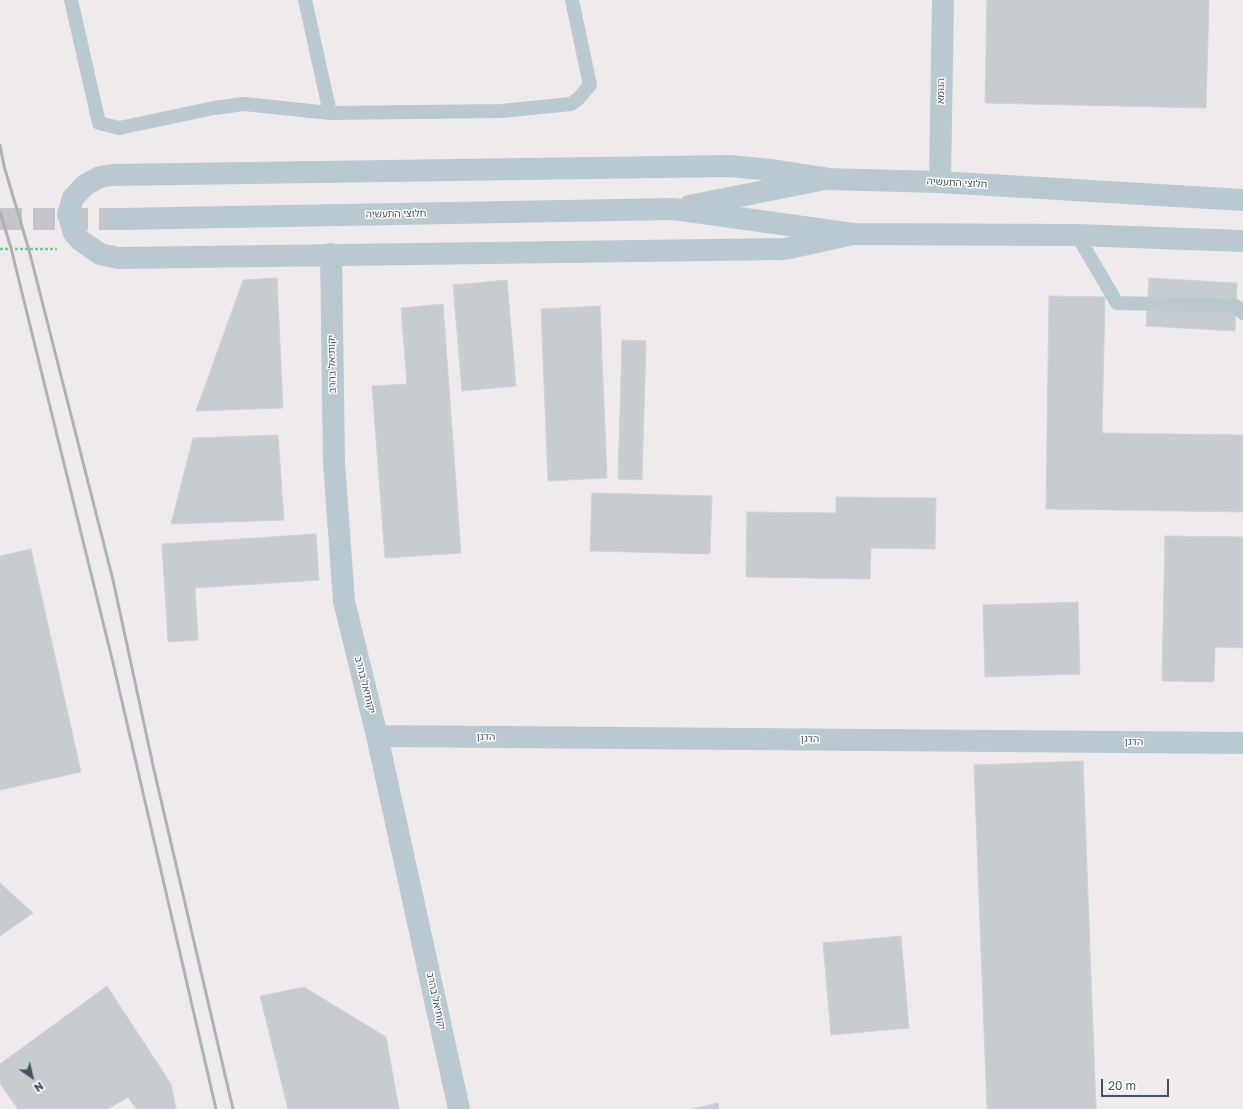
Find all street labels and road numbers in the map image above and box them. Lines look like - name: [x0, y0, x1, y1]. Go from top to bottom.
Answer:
- street label: הגומא: [935, 78, 947, 104]
- street label: חלוצי התעשיה: [926, 175, 988, 191]
- street label: חלוצי התעשיה: [366, 207, 426, 221]
- street label: יקותיאל בהרב: [325, 335, 339, 393]
- street label: יקותיאל בהרב: [352, 655, 378, 715]
- street label: הדגן: [477, 731, 495, 743]
- street label: הדגן: [801, 733, 819, 745]
- street label: הדגן: [1125, 736, 1143, 748]
- street label: יקותיאל בהרב: [424, 971, 448, 1031]

